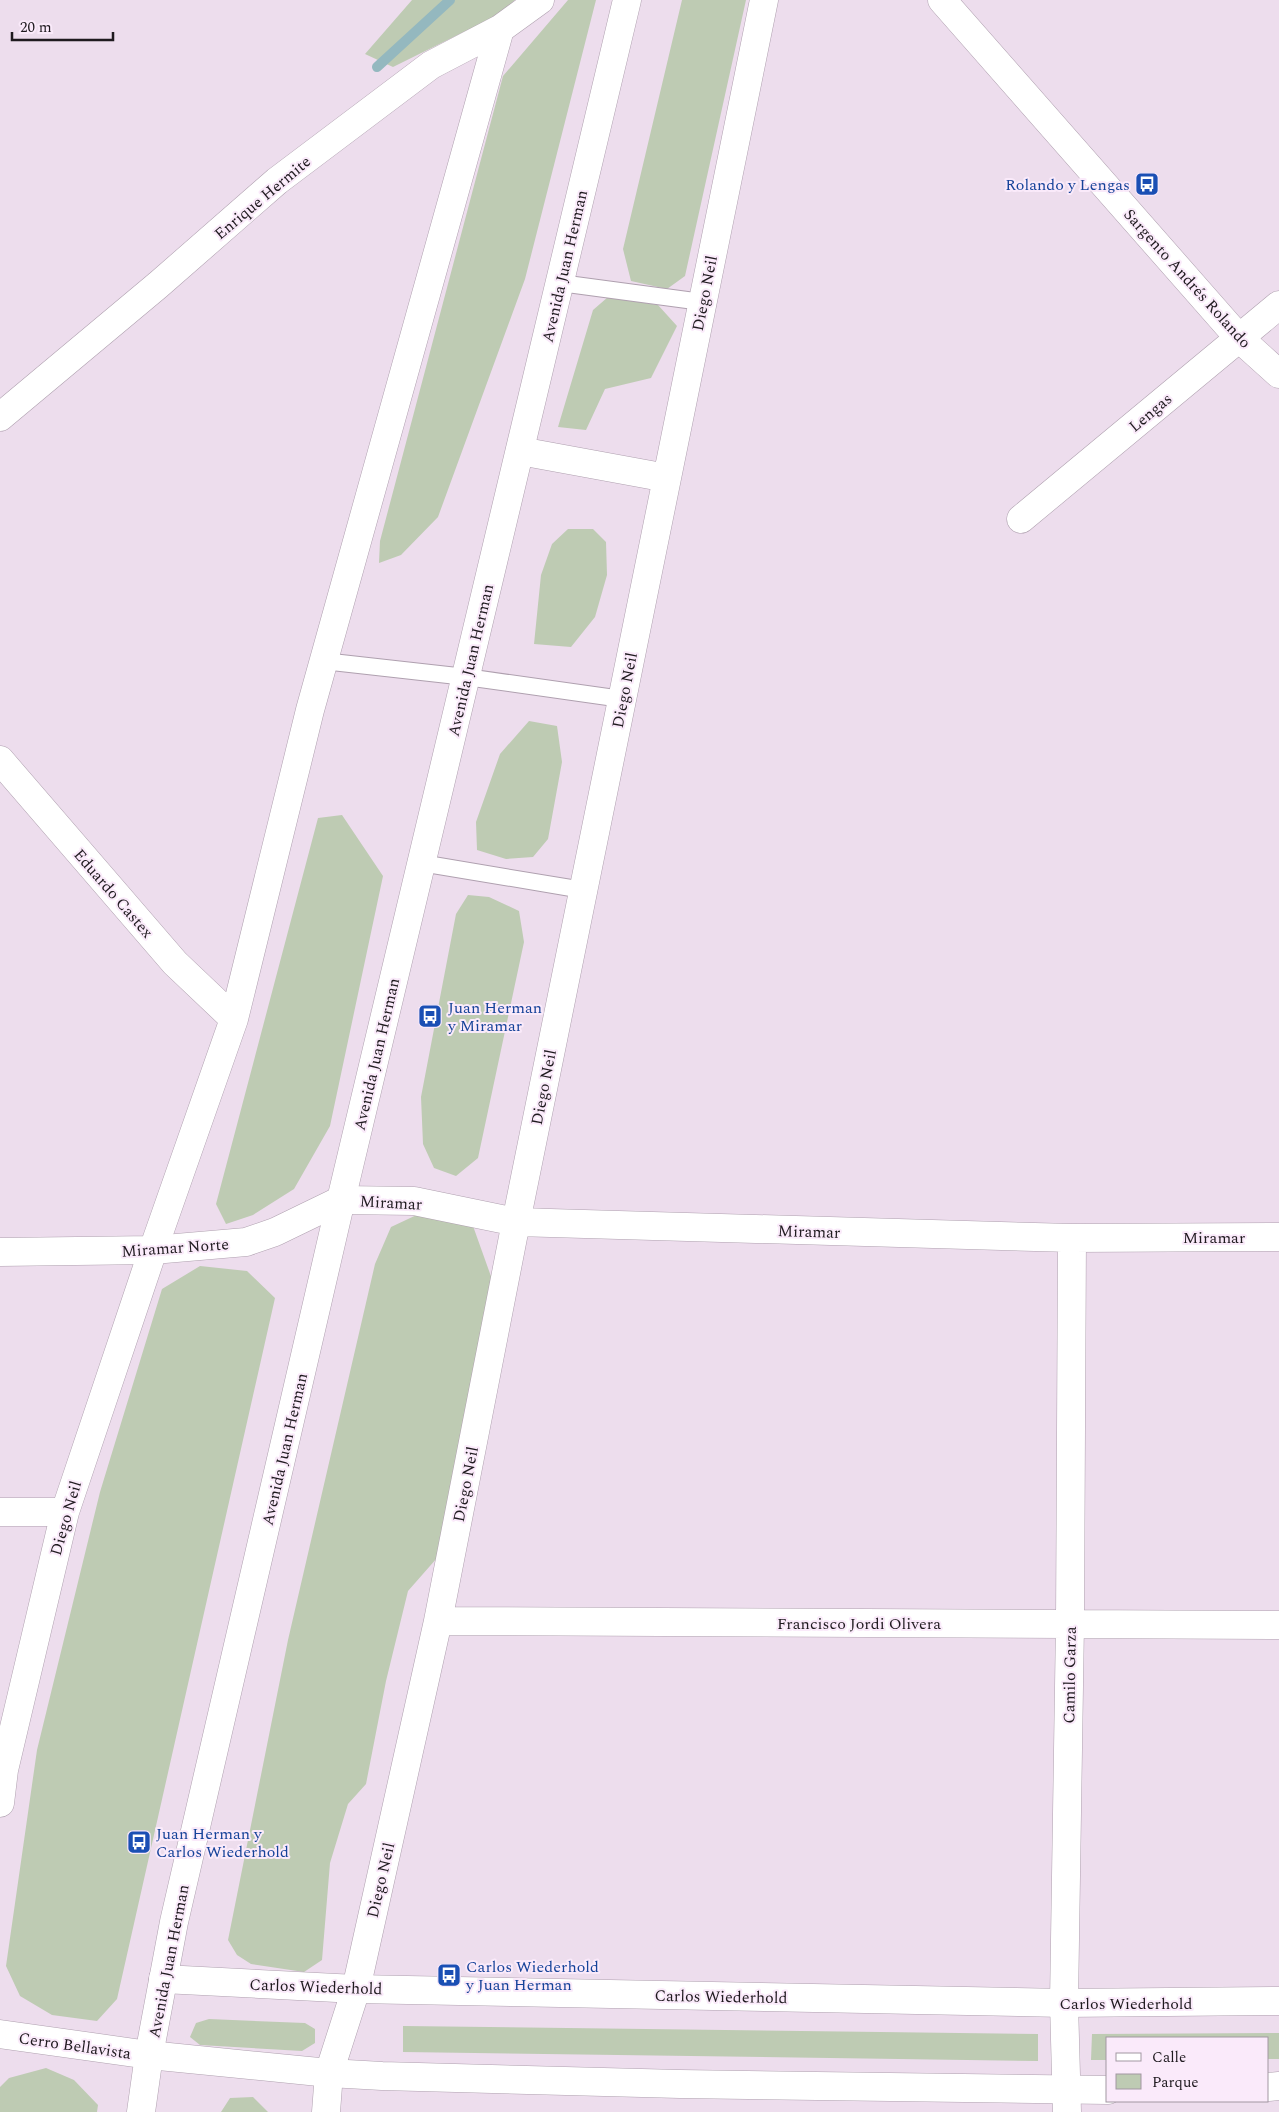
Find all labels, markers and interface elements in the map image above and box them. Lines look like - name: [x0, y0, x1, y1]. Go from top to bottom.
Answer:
- scale bar: [12, 10, 114, 42]
- text: 20 m: [20, 16, 52, 39]
- street label: Enrique Hermite: [209, 150, 316, 245]
- bus stop icon: Rolando y Lengas: [1134, 171, 1160, 197]
- place label: Rolando y Lengas: [1005, 173, 1130, 197]
- street label: Avenida Juan Herman: [536, 188, 594, 345]
- street label: Sargento Andrés Rolando: [1118, 203, 1257, 354]
- street label: Diego Neil: [686, 253, 724, 333]
- street label: Lengas: [1124, 387, 1178, 438]
- street label: Avenida Juan Herman: [442, 582, 500, 739]
- street label: Diego Neil: [606, 650, 644, 730]
- street label: Eduardo Castex: [68, 844, 159, 944]
- street label: Avenida Juan Herman: [348, 976, 406, 1133]
- place label: Juan Herman y Miramar: [447, 996, 542, 1038]
- bus stop icon: Juan Herman y Miramar: [417, 1003, 443, 1029]
- street label: Diego Neil: [525, 1047, 563, 1127]
- street label: Miramar: [359, 1189, 423, 1217]
- street label: Miramar: [777, 1219, 841, 1245]
- street label: Miramar: [1183, 1226, 1245, 1250]
- street label: Miramar Norte: [120, 1232, 230, 1264]
- street label: Avenida Juan Herman: [256, 1371, 314, 1528]
- street label: Diego Neil: [447, 1444, 485, 1524]
- street label: Diego Neil: [44, 1478, 88, 1558]
- street label: Francisco Jordi Olivera: [777, 1612, 941, 1636]
- street label: Camilo Garza: [1057, 1626, 1083, 1724]
- place label: Juan Herman y Carlos Wiederhold: [156, 1822, 289, 1864]
- bus stop icon: Juan Herman y Carlos Wiederhold: [126, 1829, 152, 1855]
- street label: Diego Neil: [361, 1840, 401, 1920]
- street label: Avenida Juan Herman: [142, 1882, 196, 2040]
- place label: Carlos Wiederhold y Juan Herman: [465, 1955, 599, 1997]
- bus stop icon: Carlos Wiederhold y Juan Herman: [436, 1962, 462, 1988]
- street label: Carlos Wiederhold: [249, 1973, 383, 2001]
- street label: Carlos Wiederhold: [654, 1984, 788, 2010]
- street label: Carlos Wiederhold: [1060, 1992, 1193, 2016]
- street label: Cerro Bellavista: [17, 2026, 133, 2066]
- legend: [1106, 2037, 1269, 2102]
- text: Calle: [1152, 2046, 1186, 2069]
- text: Parque: [1152, 2071, 1199, 2094]

